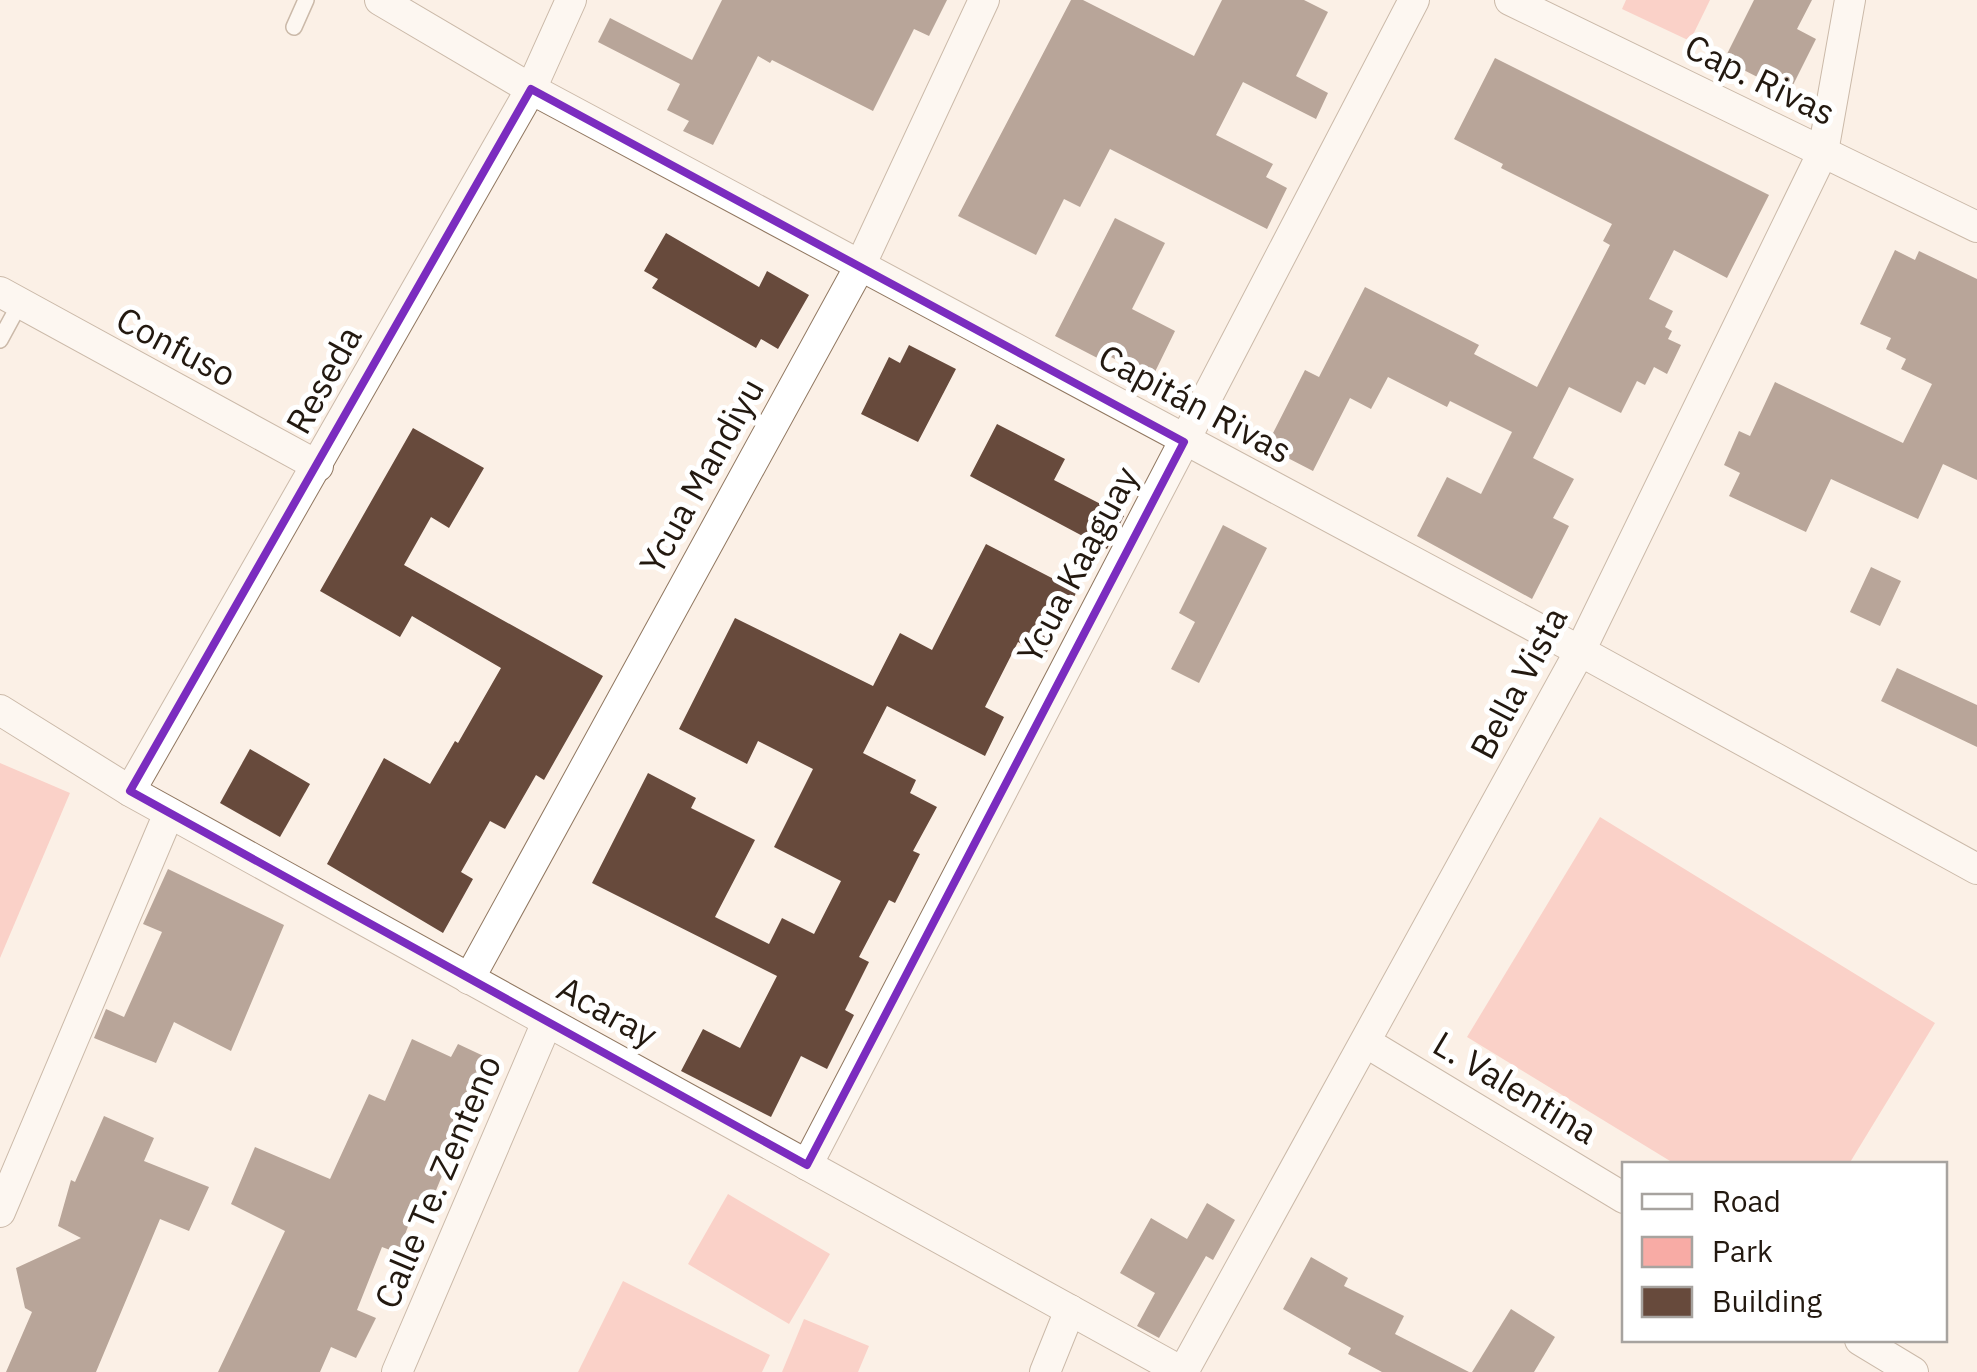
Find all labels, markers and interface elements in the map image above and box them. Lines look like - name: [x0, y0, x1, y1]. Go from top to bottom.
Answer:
- street label: Cap. Rivas: [1678, 23, 1843, 135]
- street label: Confuso: [109, 296, 244, 397]
- street label: Reseda: [275, 317, 371, 442]
- street label: Capitán Rivas: [1091, 333, 1300, 473]
- street label: Ycua Mandiyu: [628, 370, 774, 581]
- street label: Ycua Kaaguay: [1006, 458, 1148, 671]
- street label: Bella Vista: [1459, 599, 1577, 766]
- street label: Acaray: [549, 965, 666, 1057]
- street label: L. Valentina: [1425, 1020, 1606, 1154]
- street label: Calle Te. Zenteno: [363, 1048, 511, 1315]
- legend: [1622, 1162, 1947, 1342]
- text: Road: [1712, 1181, 1781, 1220]
- text: Park: [1712, 1231, 1773, 1270]
- text: Building: [1712, 1281, 1822, 1320]

